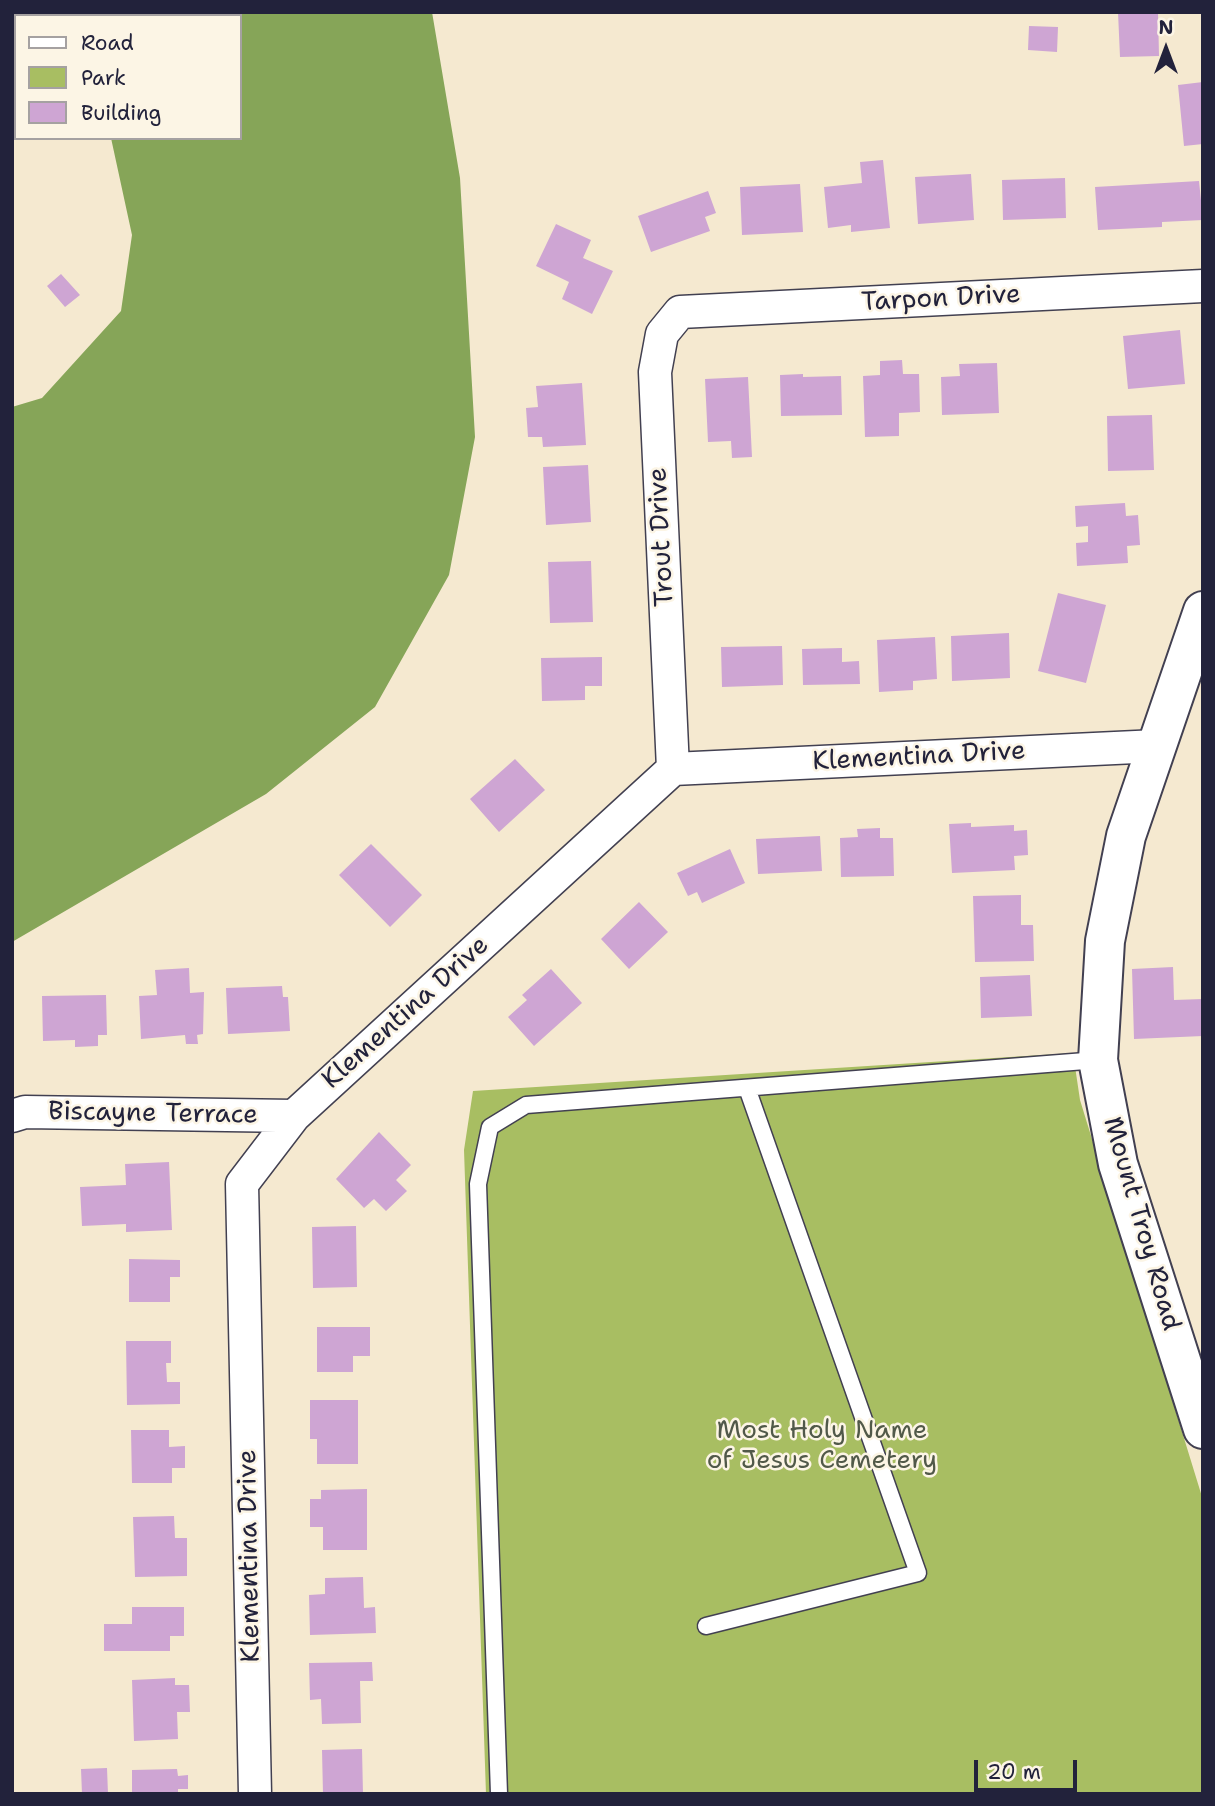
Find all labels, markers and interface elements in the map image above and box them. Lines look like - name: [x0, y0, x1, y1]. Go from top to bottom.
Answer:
- legend: [14, 14, 242, 140]
- north arrow: [1131, 14, 1201, 84]
- text: N: [1158, 15, 1174, 40]
- text: Road: [81, 29, 134, 57]
- text: Park: [81, 64, 126, 92]
- text: Building: [81, 99, 161, 127]
- street label: Tarpon Drive: [861, 279, 1021, 319]
- street label: Trout Drive: [643, 467, 681, 607]
- street label: Klementina Drive: [812, 736, 1026, 778]
- street label: Klementina Drive: [316, 930, 496, 1096]
- street label: Biscayne Terrace: [48, 1097, 258, 1131]
- street label: Mount Troy Road: [1096, 1114, 1186, 1334]
- park label: Most Holy Name of Jesus Cemetery: [707, 1415, 937, 1476]
- street label: Klementina Drive: [233, 1449, 267, 1663]
- scale bar: [977, 1746, 1080, 1790]
- text: 20 m: [987, 1758, 1041, 1786]

